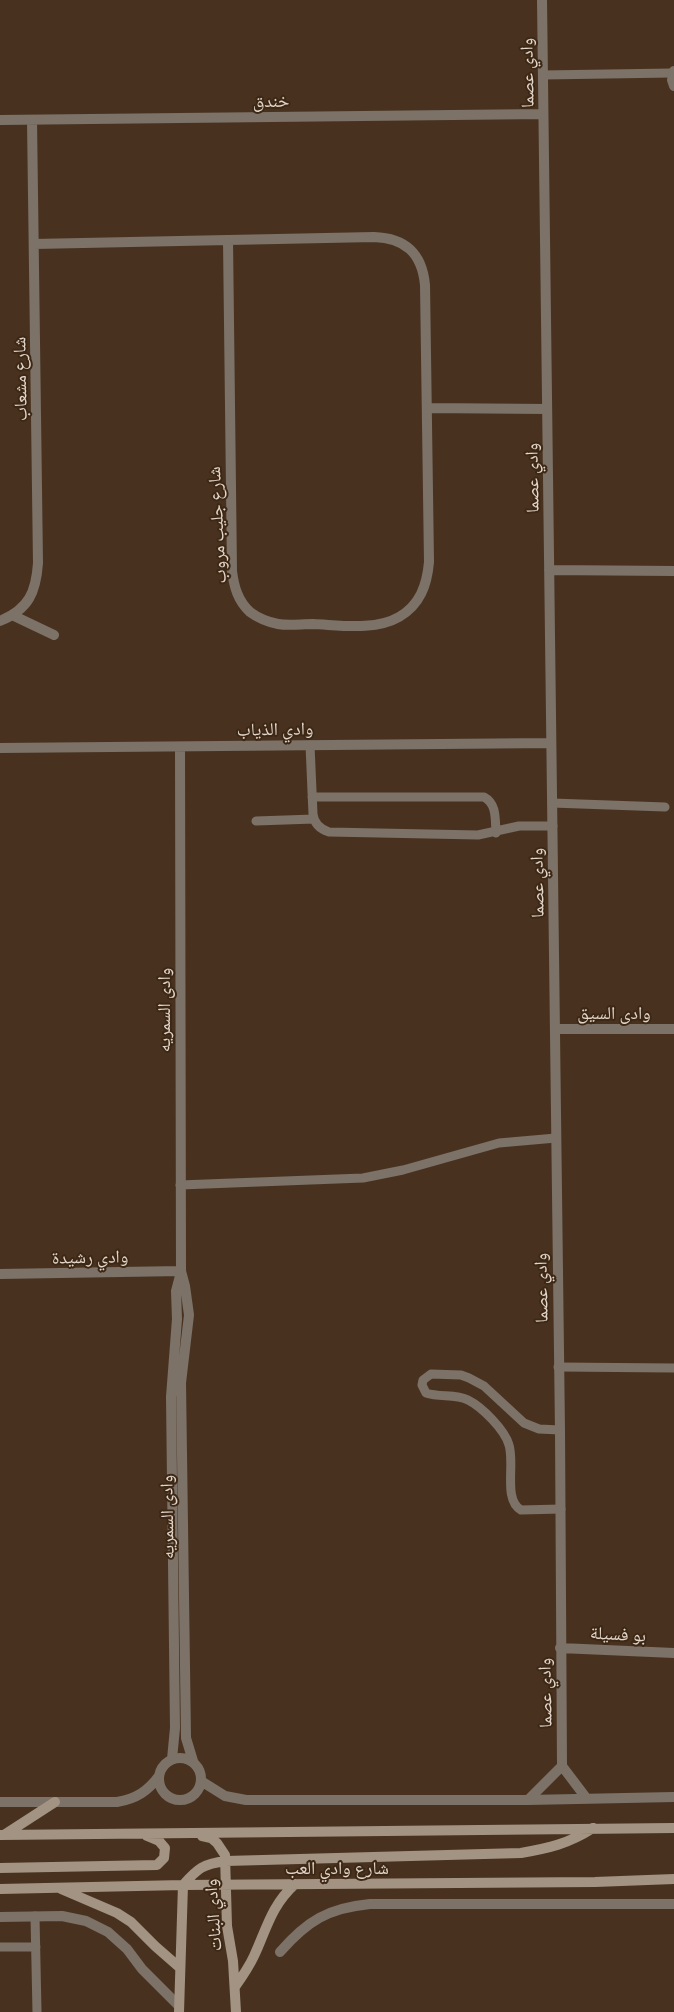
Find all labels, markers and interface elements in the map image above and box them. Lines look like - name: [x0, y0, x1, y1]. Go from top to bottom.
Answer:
- street label: وادي عصما: [516, 38, 538, 108]
- street label: خندق: [252, 90, 290, 112]
- street label: شارع مشعاب: [8, 337, 32, 421]
- street label: وادي عصما: [521, 443, 543, 513]
- street label: شارع جليب مروب: [203, 466, 231, 584]
- street label: وادي الذياب: [237, 718, 313, 740]
- street label: وادي عصما: [526, 848, 548, 918]
- street label: وادى السمريه: [153, 968, 175, 1052]
- street label: وادى السيق: [577, 1002, 651, 1024]
- street label: وادي رشيدة: [52, 1246, 128, 1268]
- street label: وادي عصما: [530, 1253, 552, 1323]
- street label: وادى السمريه: [155, 1475, 179, 1559]
- street label: بو فسيلة: [590, 1622, 646, 1646]
- street label: وادي عصما: [534, 1658, 556, 1728]
- street label: شارع وادي العب: [285, 1857, 389, 1879]
- street label: وادي البنات: [200, 1878, 226, 1952]

